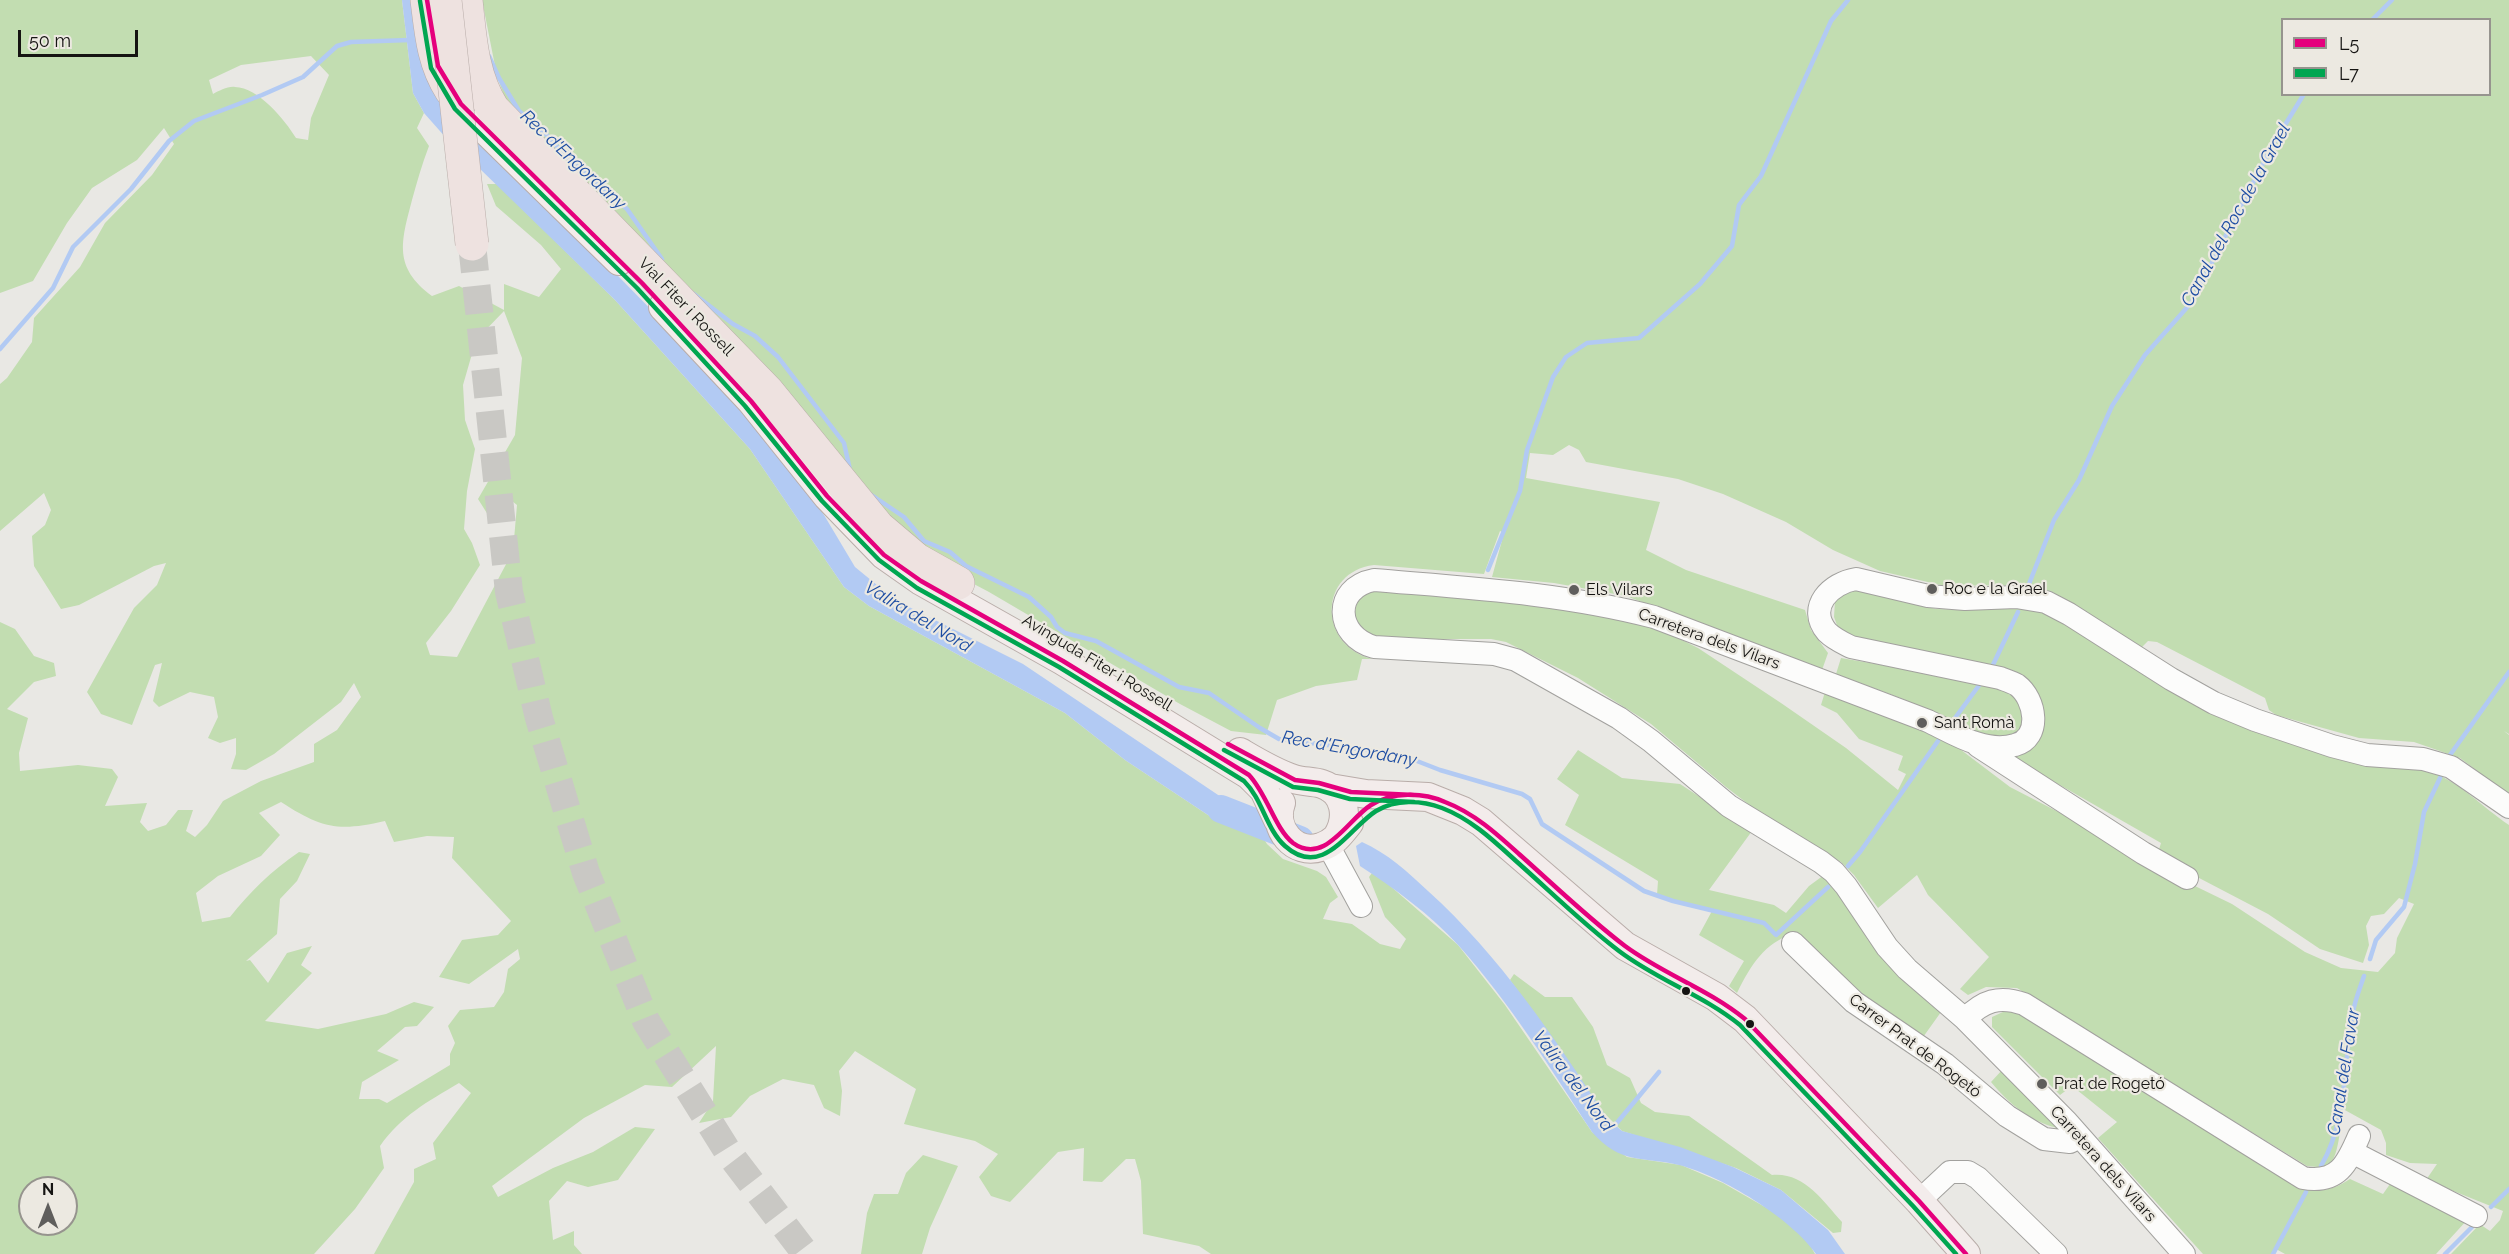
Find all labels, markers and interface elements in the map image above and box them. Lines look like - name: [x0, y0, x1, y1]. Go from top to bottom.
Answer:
- scale bar: [21, 18, 141, 56]
- legend: [2281, 18, 2491, 96]
- text: 50 m: [29, 30, 71, 51]
- text: L5: [2339, 33, 2359, 54]
- text: L7: [2339, 63, 2359, 84]
- water label: Rec d'Engordany: [516, 106, 630, 214]
- water label: Canal del Roc de la Grael: [2177, 120, 2295, 310]
- street label: Vial Fiter i Rossell: [634, 254, 738, 360]
- water label: Valira del Nord: [861, 577, 975, 657]
- place label: Roc e la Grael: [1944, 579, 2047, 599]
- place label: Els Vilars: [1586, 580, 1653, 600]
- marker: Roc e la Grael: [1925, 582, 1939, 596]
- marker: Els Vilars: [1567, 583, 1581, 597]
- street label: Carretera dels Vilars: [1636, 604, 1782, 674]
- street label: Avinguda Fiter i Rossell: [1018, 611, 1176, 715]
- place label: Sant Romà: [1934, 713, 2014, 733]
- marker: Sant Romà: [1915, 716, 1929, 730]
- water label: Rec d'Engordany: [1280, 727, 1418, 771]
- unlabelled marker: [1680, 985, 1692, 997]
- street label: Carrer Prat de Rogetó: [1845, 990, 1985, 1102]
- water label: Canal del Favar: [2323, 1007, 2365, 1137]
- unlabelled marker: [1744, 1018, 1756, 1030]
- water label: Valira del Nord: [1528, 1026, 1618, 1136]
- place label: Prat de Rogetó: [2054, 1074, 2165, 1094]
- marker: Prat de Rogetó: [2035, 1077, 2049, 1091]
- street label: Carretera dels Vilars: [2046, 1102, 2160, 1226]
- north arrow: [18, 1176, 78, 1236]
- text: N: [42, 1180, 54, 1199]

